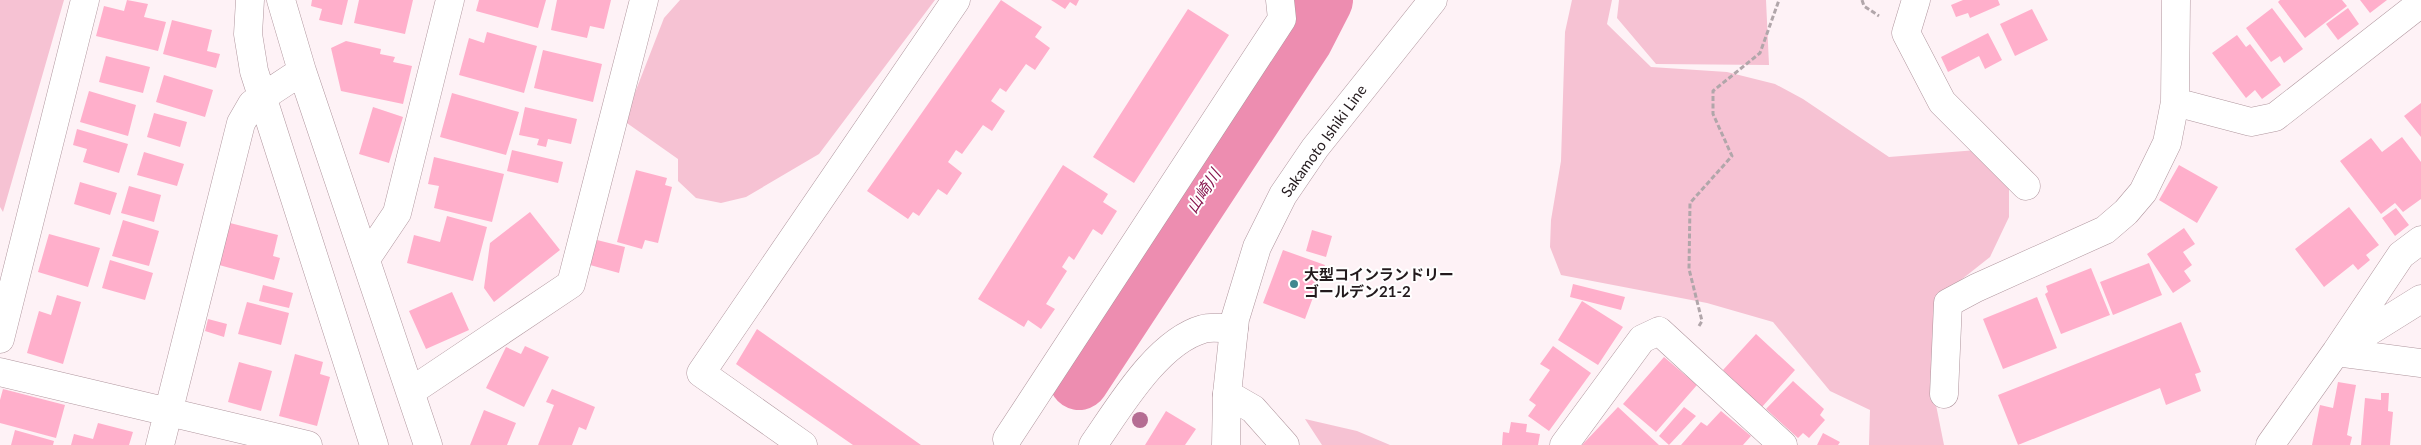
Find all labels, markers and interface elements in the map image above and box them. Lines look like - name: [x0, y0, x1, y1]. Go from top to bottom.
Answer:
- street label: Sakamoto Ishiki Line: [1277, 81, 1370, 200]
- water label: 山崎川: [1182, 164, 1225, 216]
- place label: 大型コインランドリー ゴールデン21-2: [1304, 265, 1454, 300]
- marker: 大型コインランドリー ゴールデン21-2: [1288, 278, 1300, 290]

